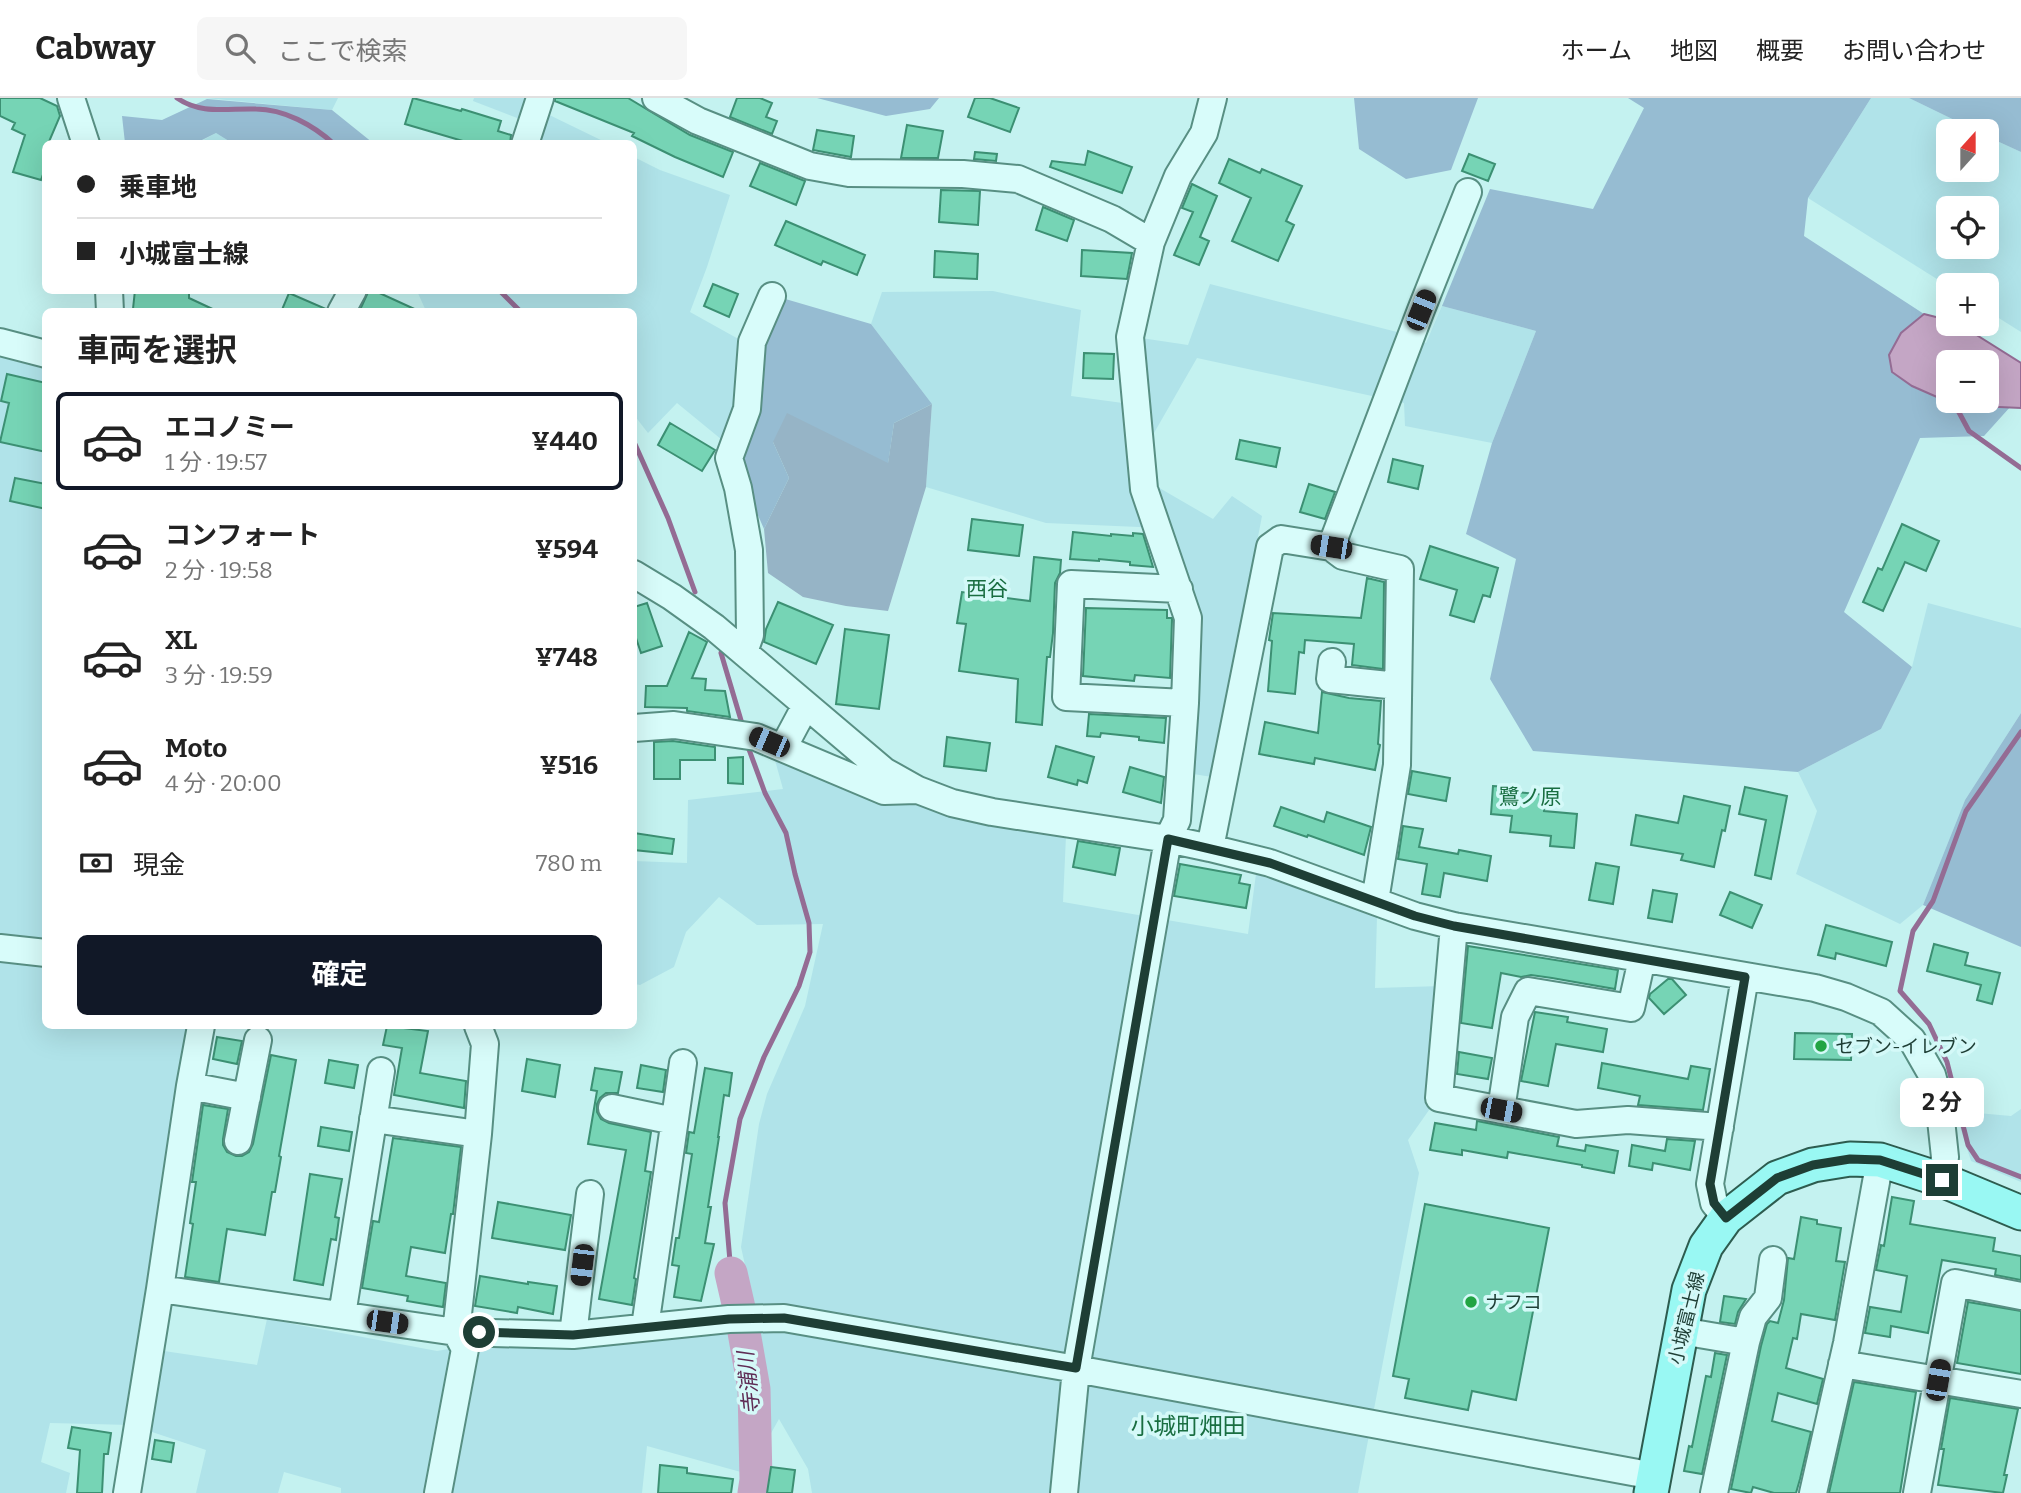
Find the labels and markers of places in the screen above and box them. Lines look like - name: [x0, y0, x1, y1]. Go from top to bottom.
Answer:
- place label: セブン-イレブン: [1835, 1035, 1977, 1058]
- marker: セブン-イレブン: [1813, 1038, 1829, 1054]
- place label: ナフコ: [1485, 1291, 1542, 1314]
- marker: ナフコ: [1463, 1294, 1479, 1310]

